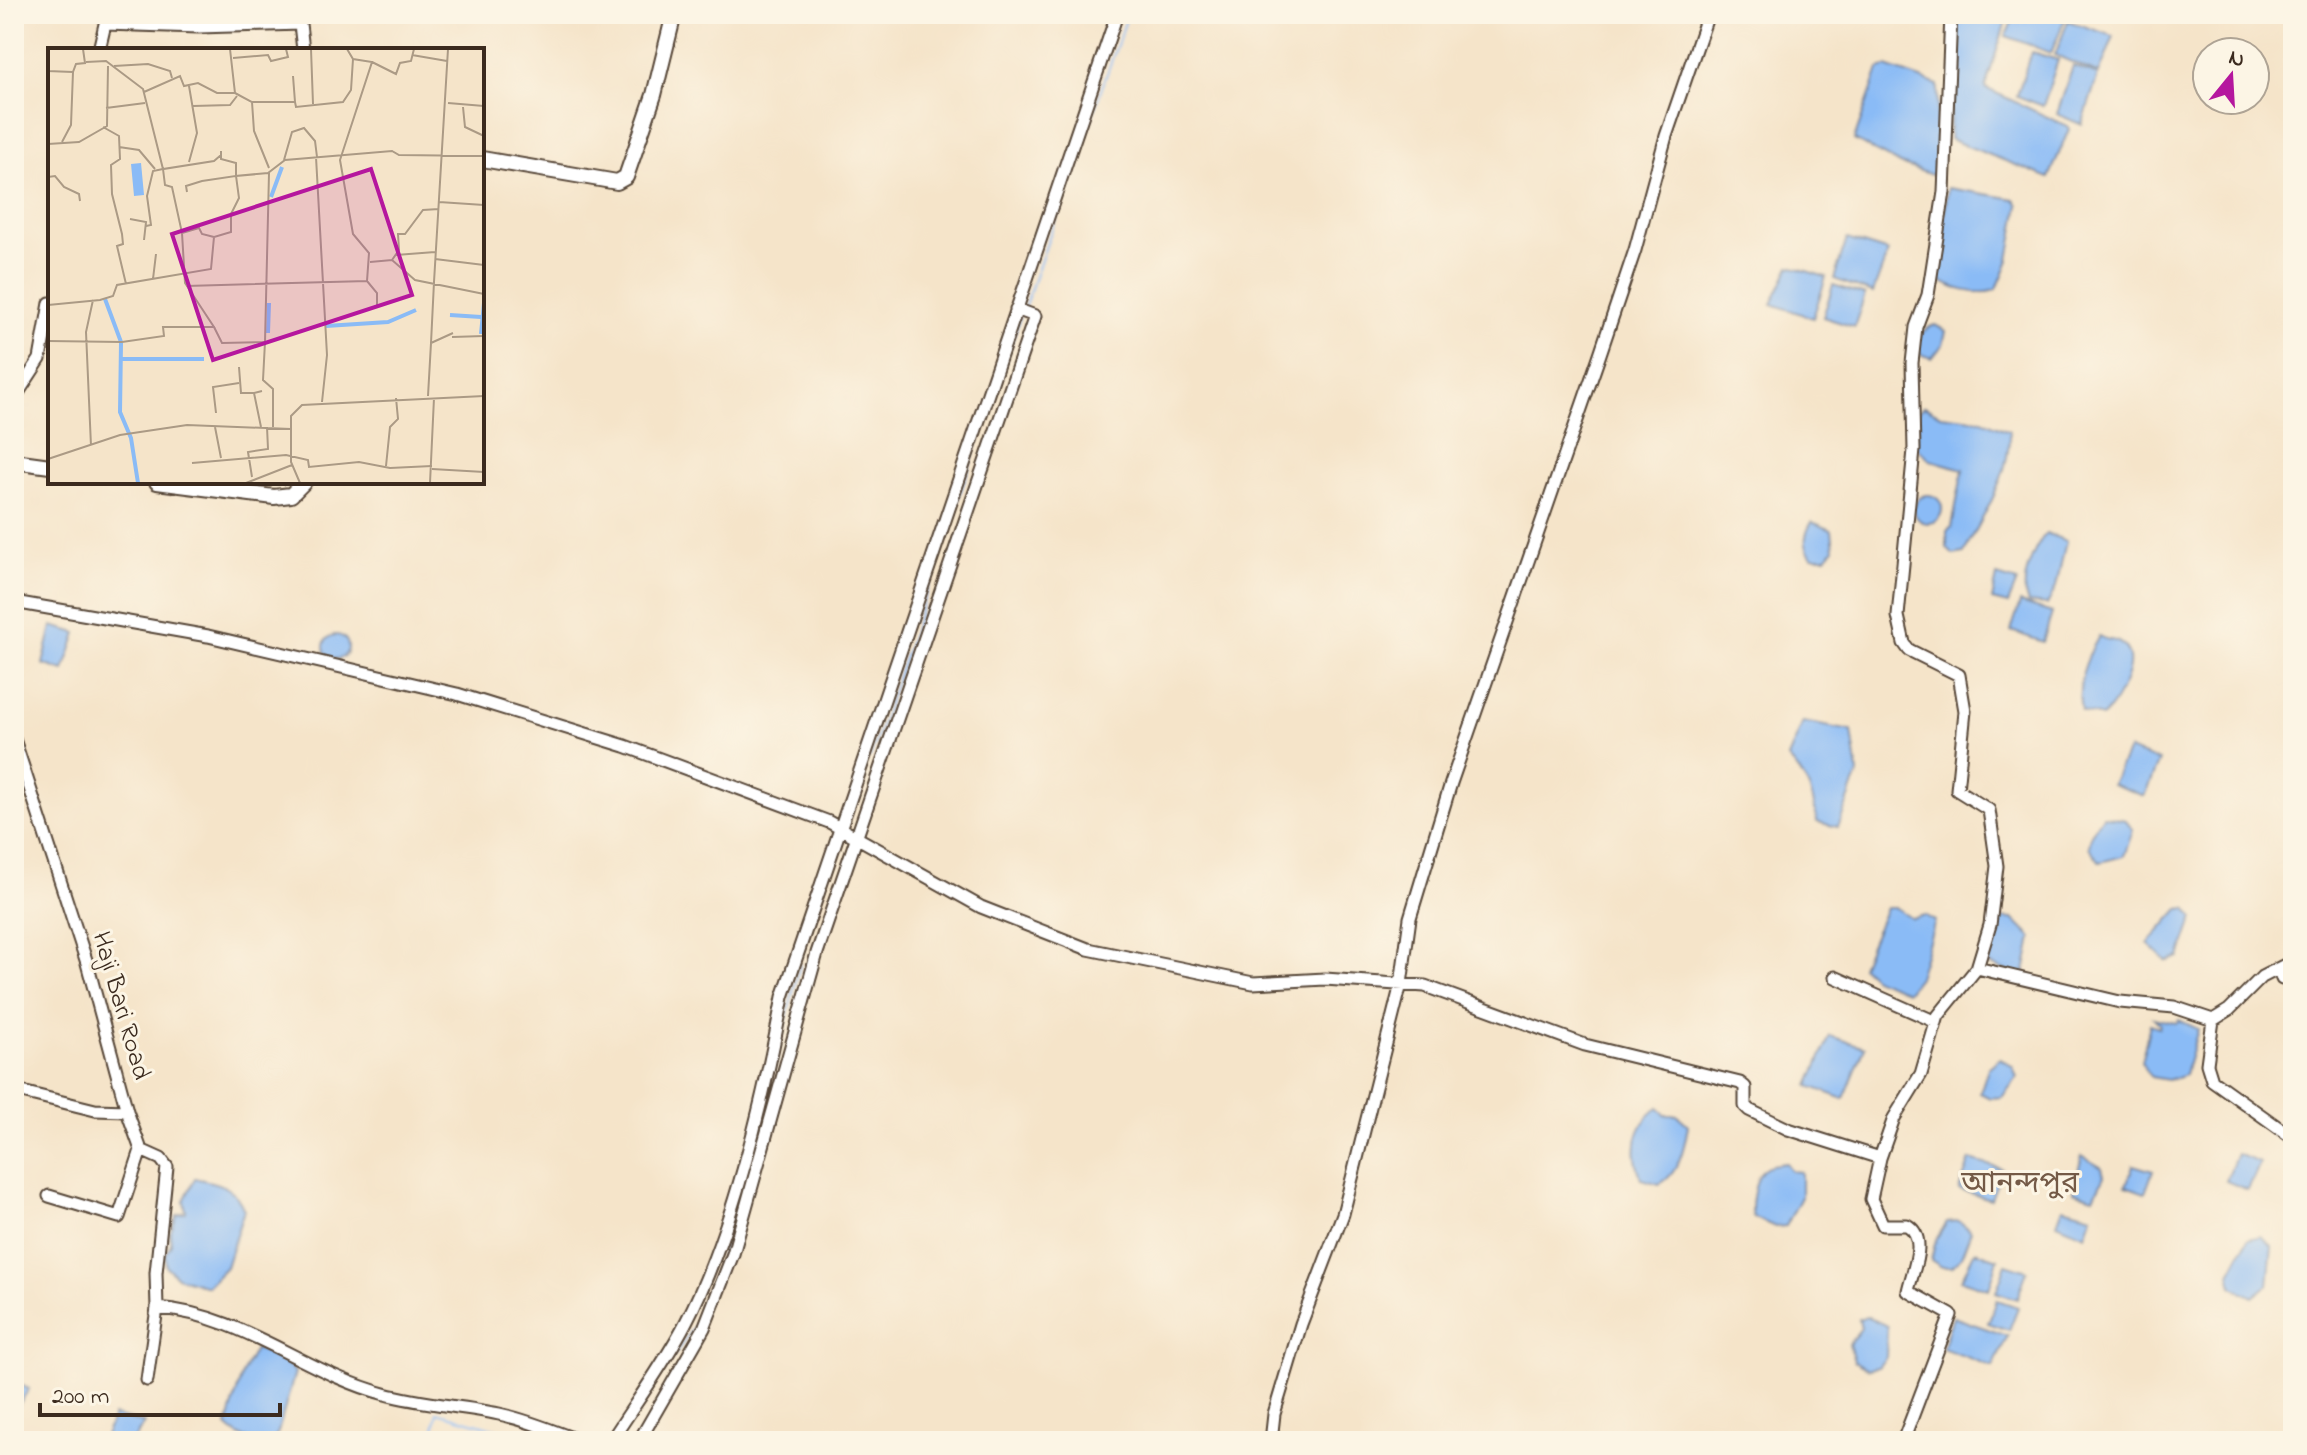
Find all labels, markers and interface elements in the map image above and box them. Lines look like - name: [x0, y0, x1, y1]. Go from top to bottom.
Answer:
- north arrow: [2191, 36, 2271, 116]
- text: N: [2224, 42, 2248, 77]
- inset map: [48, 48, 484, 484]
- street label: Haji Bari Road: [81, 927, 159, 1085]
- district label: আনন্দপুর: [1960, 1163, 2080, 1207]
- scale bar: [40, 1367, 280, 1417]
- text: 200 m: [52, 1380, 109, 1415]

